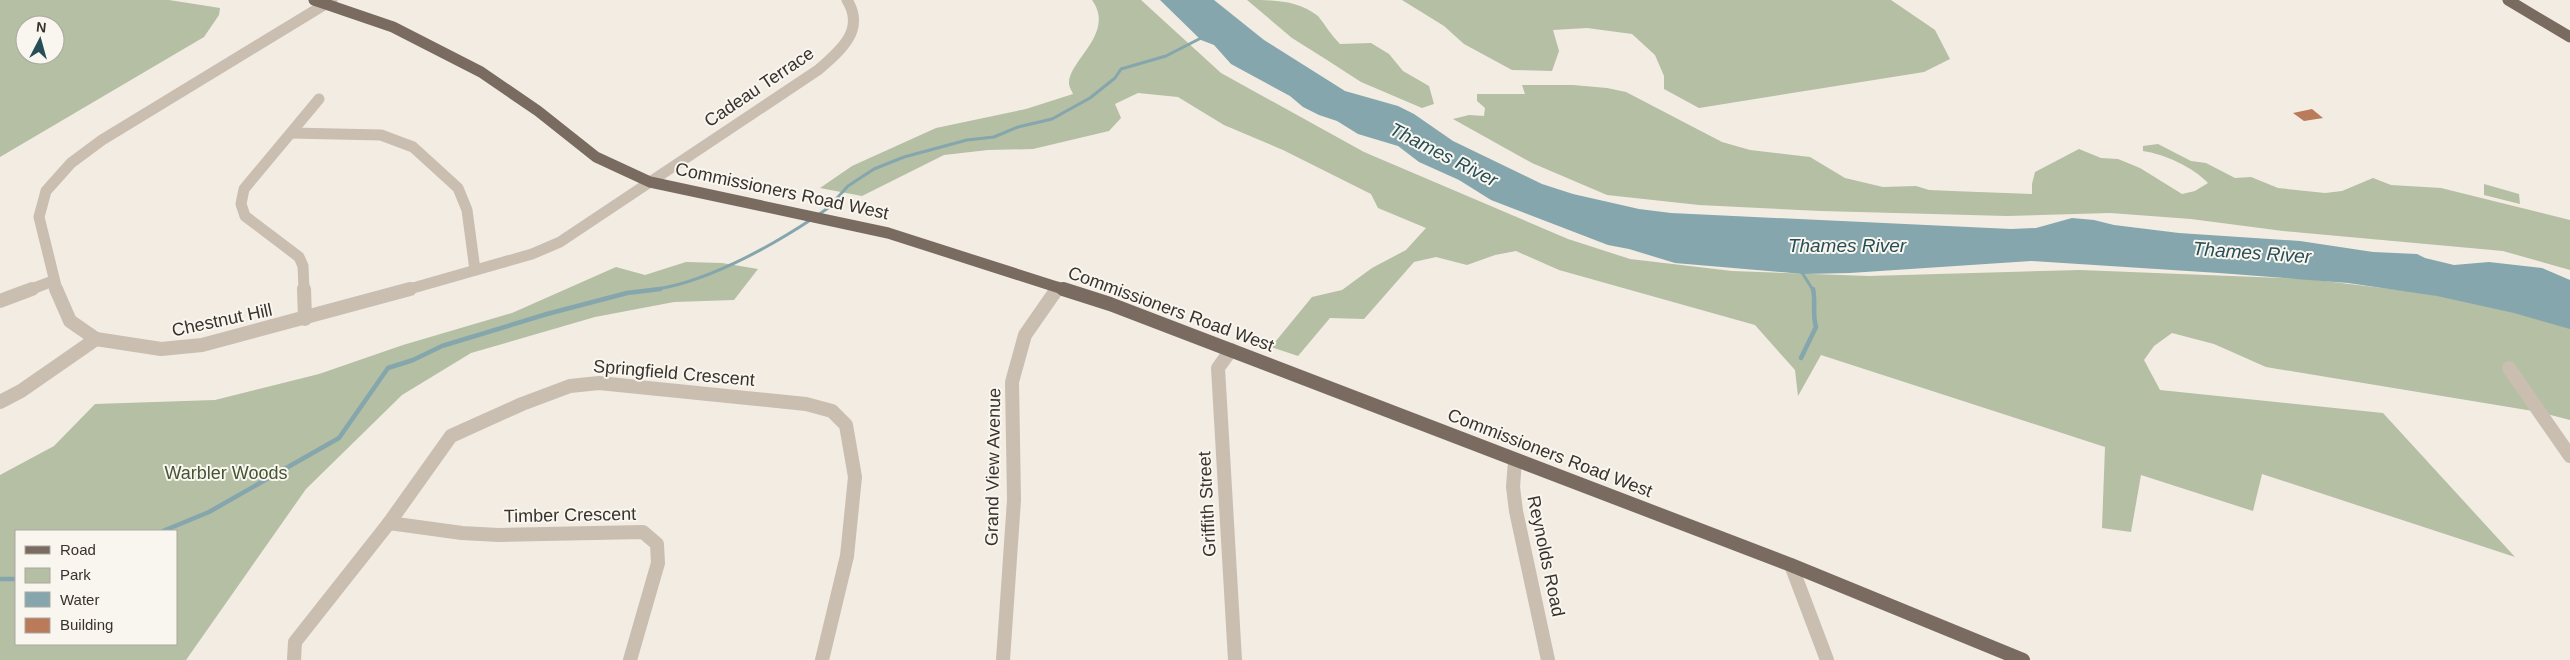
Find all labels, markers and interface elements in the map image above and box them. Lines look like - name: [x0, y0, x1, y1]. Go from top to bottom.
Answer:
- north arrow: [15, 15, 65, 65]
- text: N: [35, 19, 47, 36]
- street label: Cadeau Terrace: [700, 43, 818, 131]
- water label: Thames River: [1386, 118, 1502, 191]
- street label: Commissioners Road West: [673, 159, 891, 223]
- water label: Thames River: [1788, 235, 1907, 256]
- water label: Thames River: [2192, 238, 2312, 267]
- street label: Commissioners Road West: [1065, 262, 1277, 356]
- street label: Chestnut Hill: [170, 300, 274, 340]
- street label: Springfield Crescent: [592, 356, 756, 390]
- street label: Grand View Avenue: [982, 388, 1004, 546]
- street label: Commissioners Road West: [1445, 405, 1655, 501]
- street label: Griffith Street: [1194, 451, 1220, 557]
- park label: Warbler Woods: [164, 463, 288, 483]
- street label: Reynolds Road: [1523, 494, 1569, 618]
- street label: Timber Crescent: [504, 504, 636, 526]
- legend: [15, 530, 178, 645]
- text: Road: [60, 541, 96, 558]
- text: Park: [60, 566, 91, 583]
- text: Water: [60, 591, 99, 608]
- text: Building: [60, 616, 113, 633]

